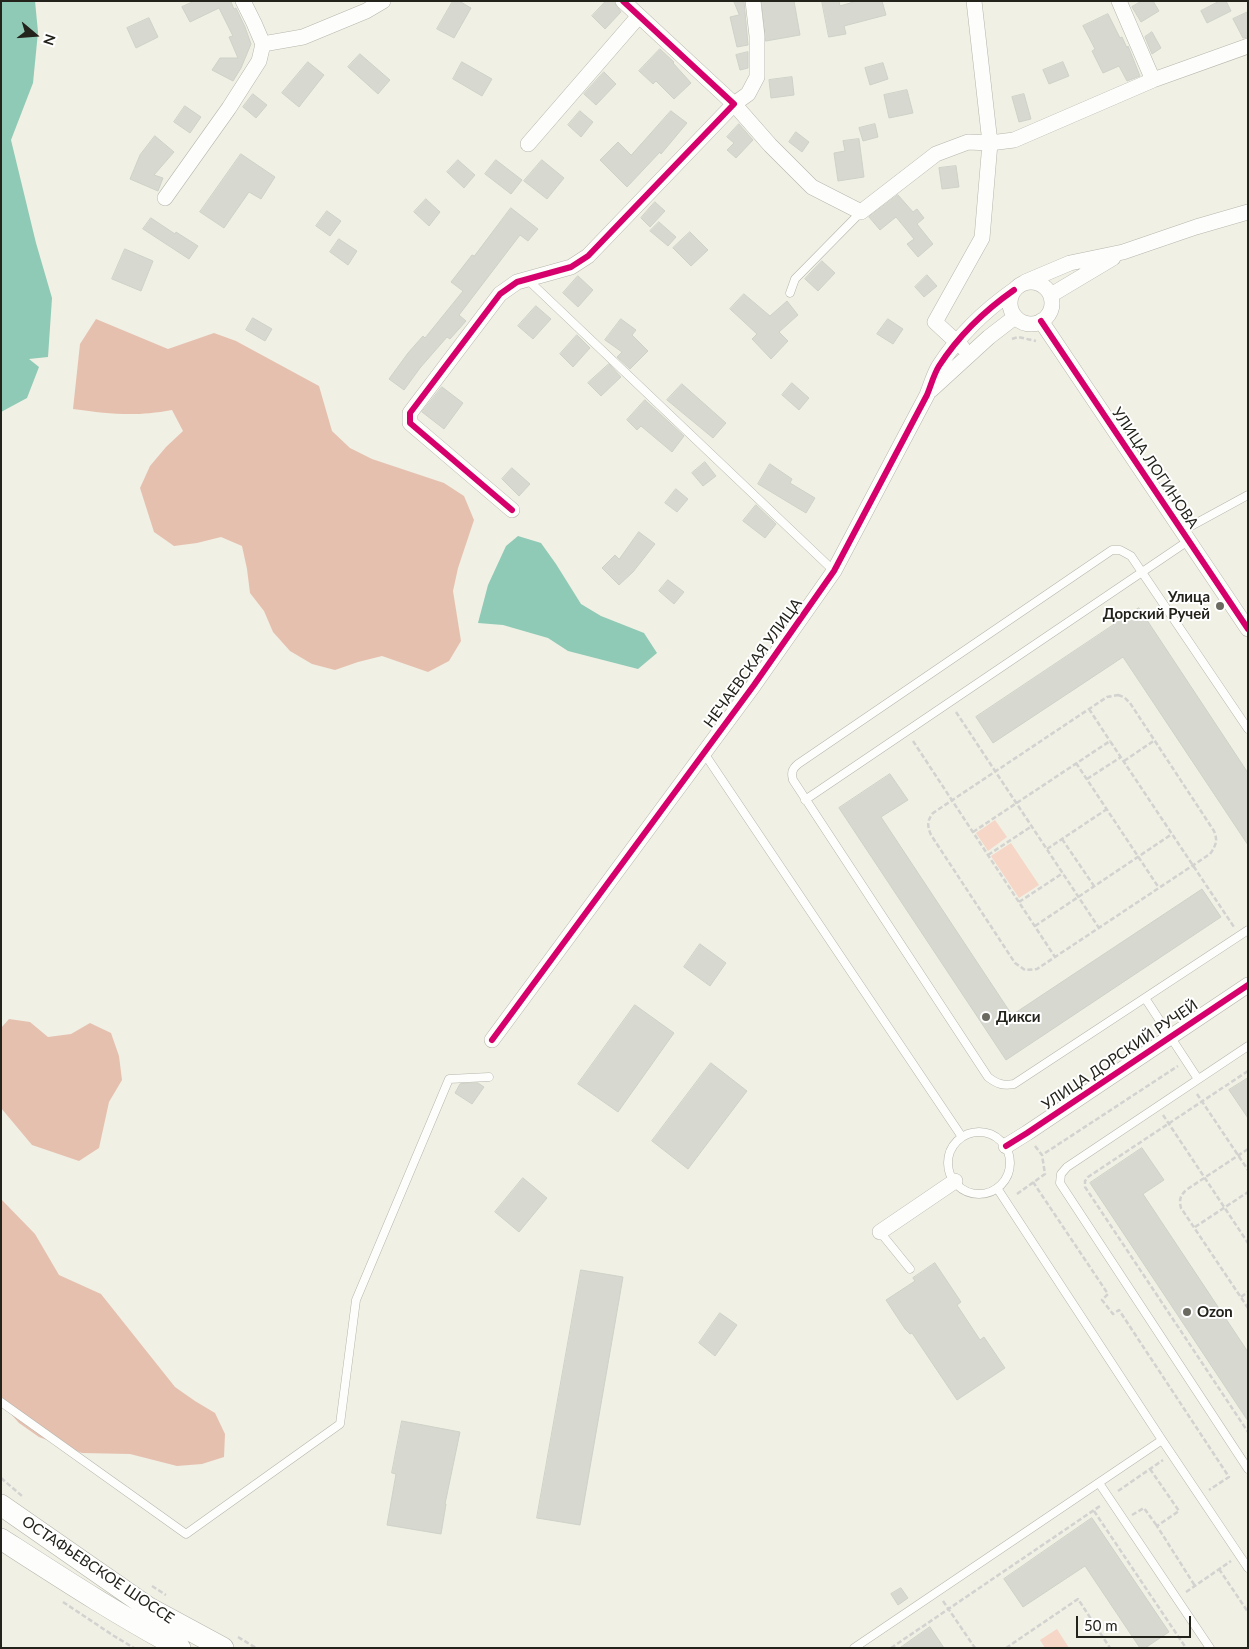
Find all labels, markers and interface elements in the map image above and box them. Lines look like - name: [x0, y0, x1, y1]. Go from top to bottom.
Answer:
- north arrow: [10, 10, 60, 60]
- text: N: [40, 32, 59, 48]
- street label: УЛИЦА ЛОГИНОВА: [1108, 404, 1202, 532]
- place label: Улица Дорский Ручей: [1103, 588, 1210, 623]
- street label: НЕЧАЕВСКАЯ УЛИЦА: [700, 595, 806, 731]
- marker: Улица Дорский Ручей: [1214, 600, 1226, 612]
- street label: УЛИЦА ДОРСКИЙ РУЧЕЙ: [1039, 996, 1201, 1114]
- place label: Дикси: [996, 1008, 1041, 1026]
- marker: Дикси: [980, 1011, 992, 1023]
- place label: Ozon: [1197, 1303, 1233, 1321]
- marker: Ozon: [1181, 1306, 1193, 1318]
- street label: ОСТАФЬЕВСКОЕ ШОССЕ: [19, 1512, 177, 1628]
- scale bar: [1079, 1606, 1194, 1638]
- text: 50 m: [1084, 1616, 1118, 1634]

